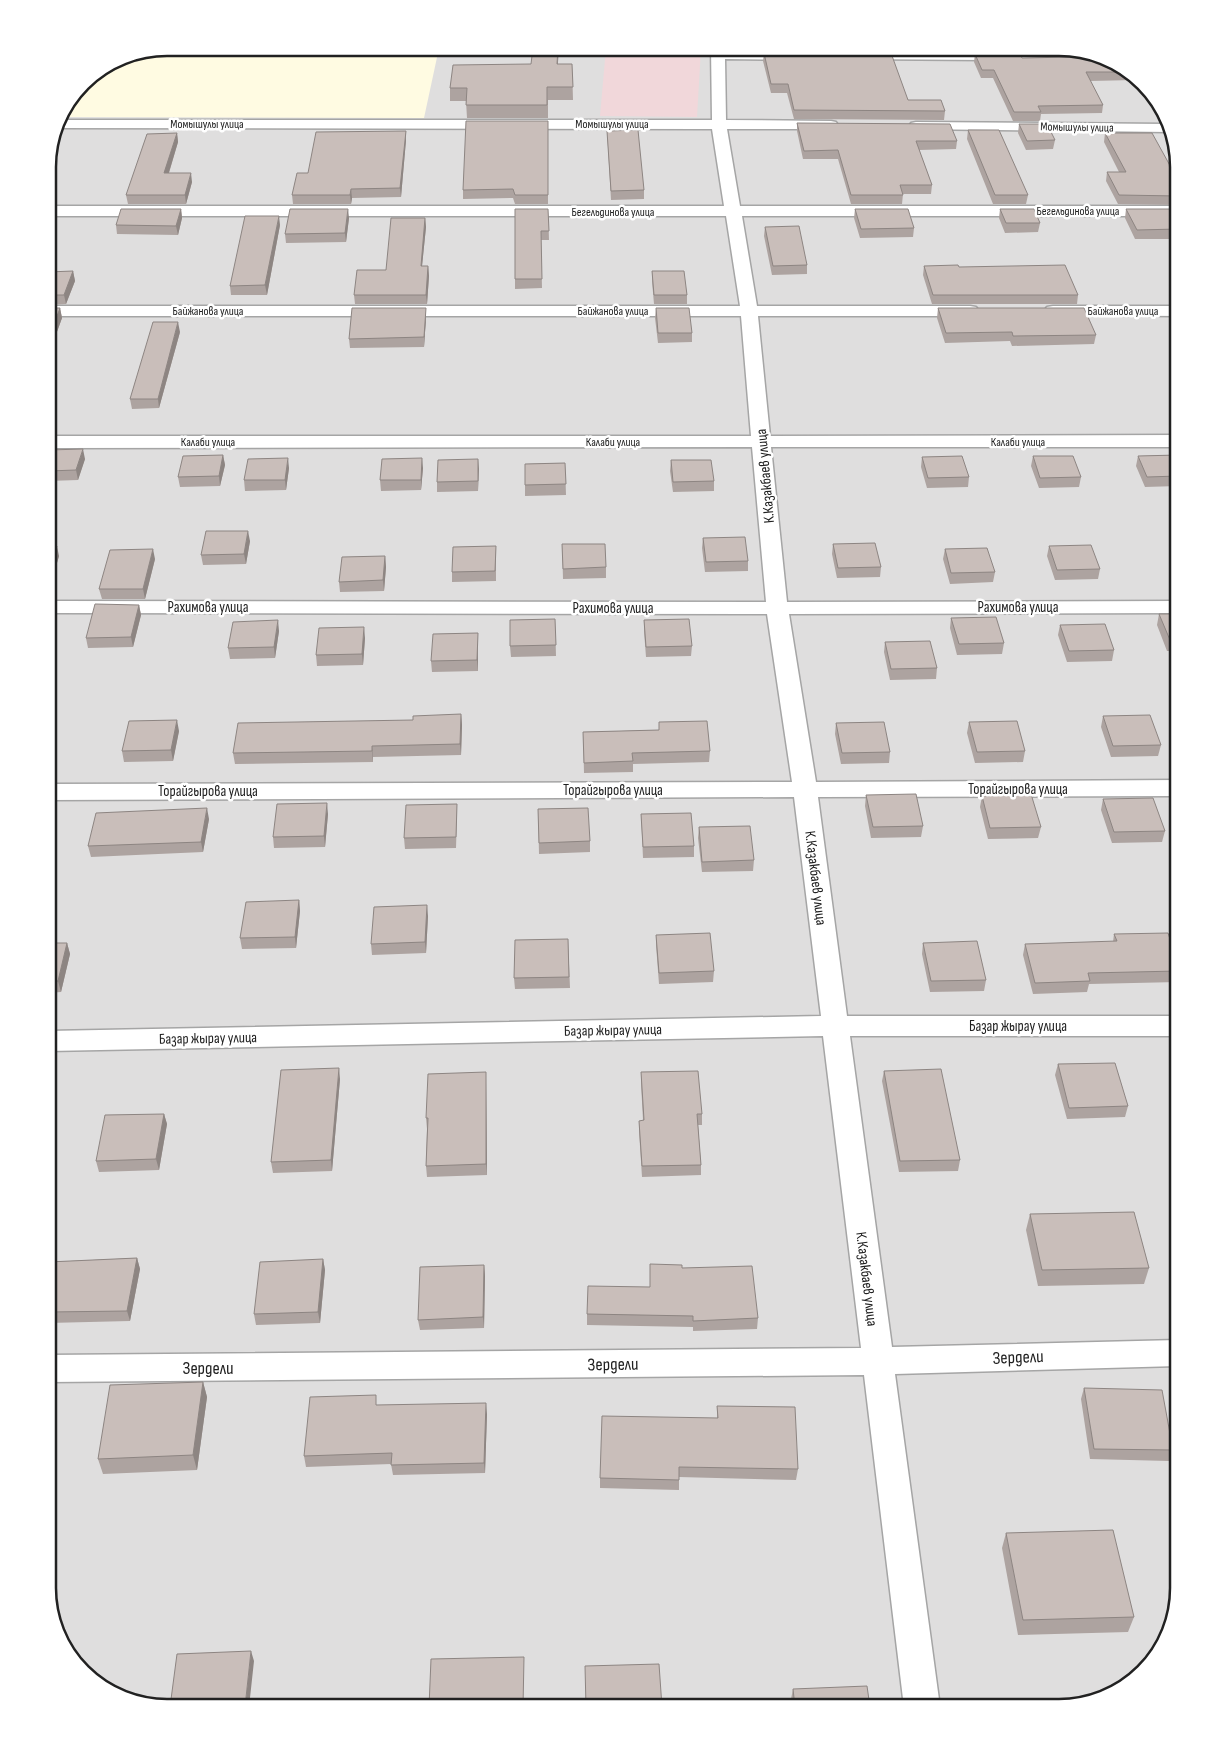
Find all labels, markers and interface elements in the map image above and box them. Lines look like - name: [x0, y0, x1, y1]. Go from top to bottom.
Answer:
- street label: Момышулы улица: [170, 117, 244, 132]
- street label: Момышулы улица: [575, 117, 649, 132]
- street label: Момышулы улица: [1040, 119, 1114, 136]
- street label: Бегельдинова улица: [1037, 204, 1120, 219]
- street label: Бегельдинова улица: [572, 205, 655, 220]
- street label: Байжанова улица: [173, 304, 244, 319]
- street label: Байжанова улица: [578, 304, 649, 319]
- street label: Байжанова улица: [1088, 304, 1159, 319]
- street label: К.Казакбаев улица: [752, 428, 779, 524]
- street label: Калаби улица: [181, 435, 236, 450]
- street label: Калаби улица: [586, 435, 641, 450]
- street label: Калаби улица: [991, 435, 1046, 450]
- street label: Рахимова улица: [168, 598, 249, 617]
- street label: Рахимова улица: [978, 598, 1059, 617]
- street label: Рахимова улица: [573, 599, 654, 618]
- street label: Торайгырова улица: [968, 780, 1068, 799]
- street label: Торайгырова улица: [563, 781, 663, 800]
- street label: Торайгырова улица: [158, 782, 258, 801]
- street label: К.Казакбаев улица: [800, 830, 831, 926]
- street label: Базар жырау улица: [969, 1017, 1067, 1036]
- street label: Базар жырау улица: [564, 1020, 662, 1041]
- street label: Базар жырау улица: [159, 1028, 257, 1049]
- street label: К.Казакбаев улица: [851, 1231, 882, 1327]
- street label: Зердели: [992, 1346, 1044, 1369]
- street label: Зердели: [587, 1354, 639, 1375]
- street label: Зердели: [182, 1358, 234, 1379]

